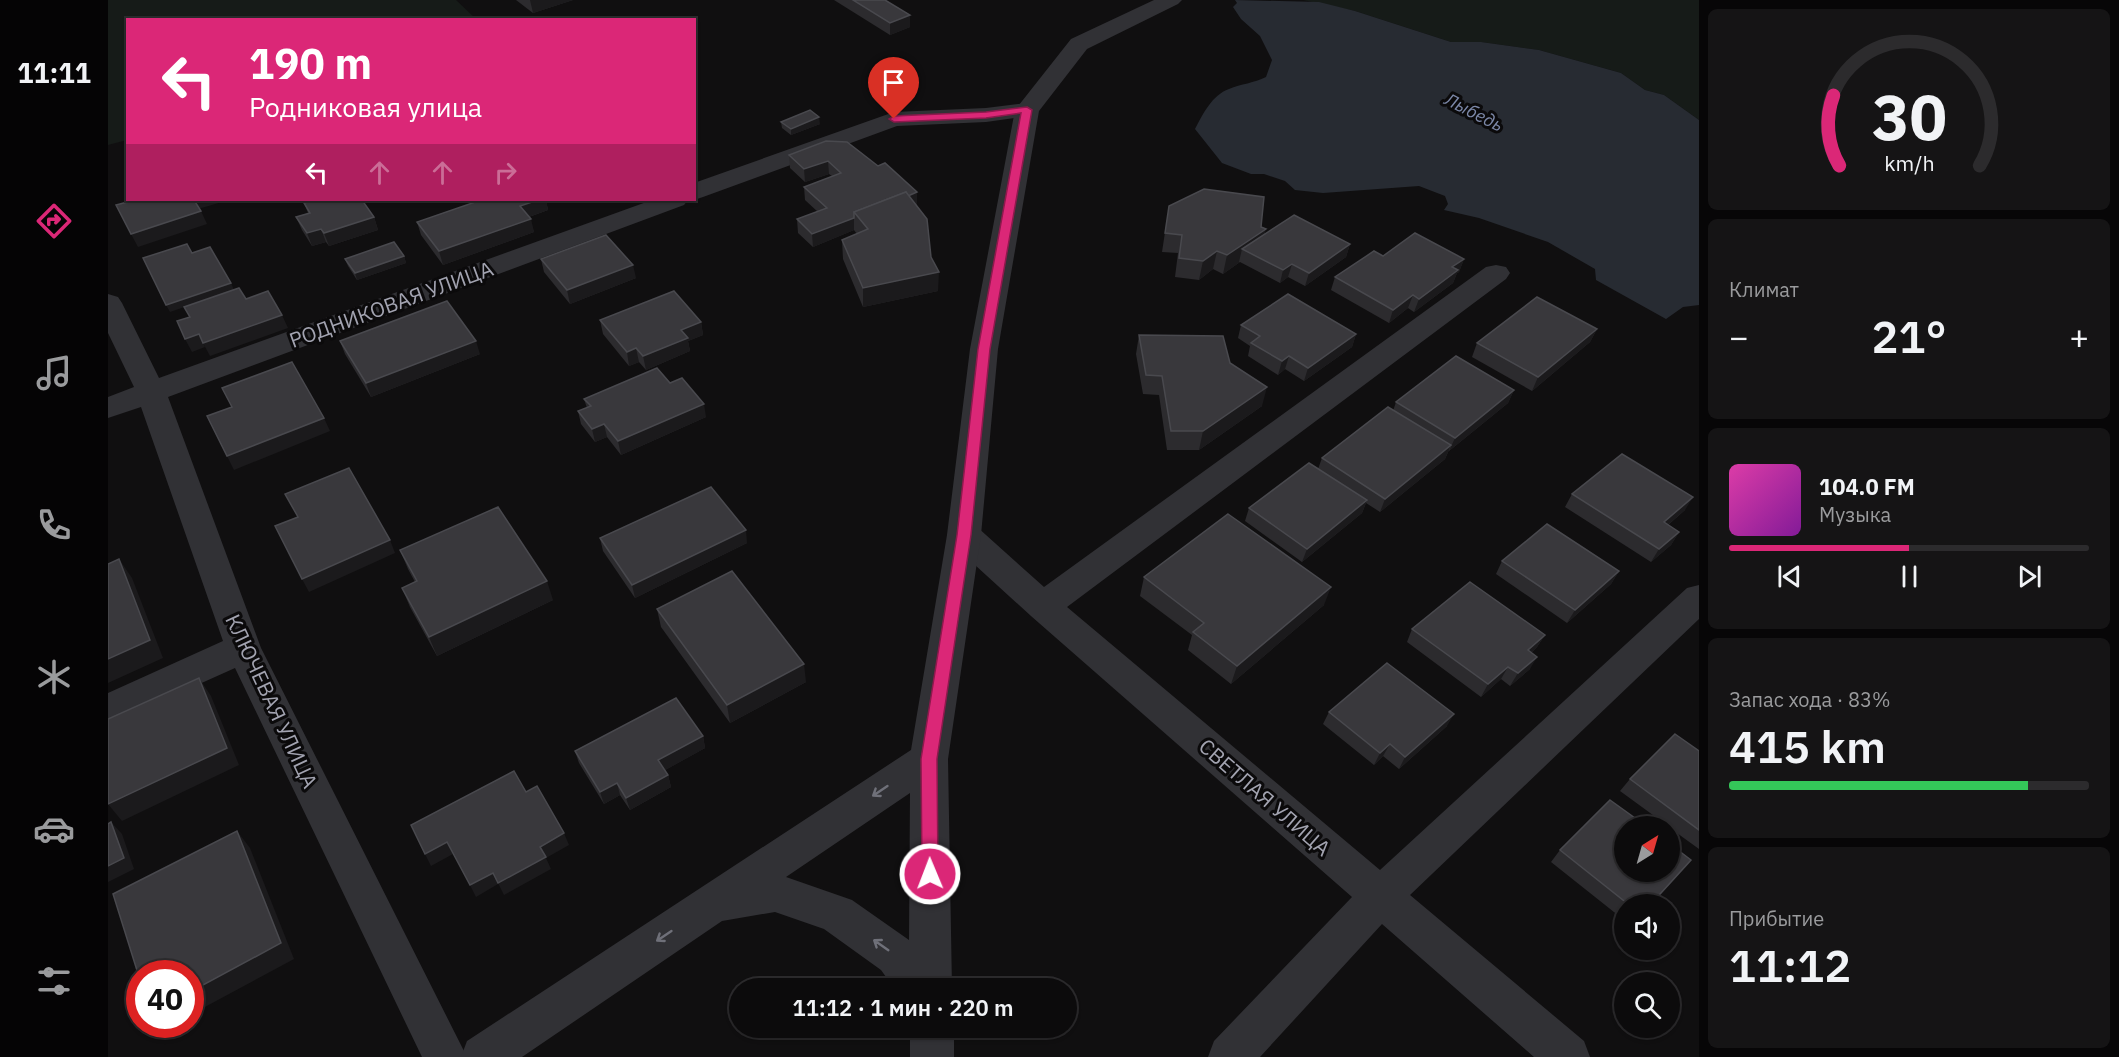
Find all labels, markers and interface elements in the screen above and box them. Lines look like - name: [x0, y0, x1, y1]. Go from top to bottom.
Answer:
- text: 190 m: [249, 36, 372, 91]
- icon: left: [150, 42, 228, 120]
- text: 11:11: [17, 55, 91, 90]
- pin: [868, 57, 919, 119]
- icon: arrive: [877, 66, 910, 99]
- text: 30: [1872, 76, 1946, 157]
- water label: Лыбедь: [1440, 87, 1507, 136]
- text: Родниковая улица: [249, 89, 482, 124]
- text: km/h: [1884, 150, 1934, 178]
- icon: left: [300, 156, 333, 189]
- icon: ahead: [363, 156, 396, 189]
- icon: ahead: [426, 156, 459, 189]
- icon: right: [489, 156, 522, 189]
- icon: directions: [33, 200, 75, 242]
- street label: РОДНИКОВАЯ УЛИЦА: [285, 254, 497, 354]
- text: Климат: [1729, 276, 1799, 303]
- text: 21°: [1871, 307, 1947, 365]
- text: −: [1729, 315, 1749, 358]
- text: +: [2069, 315, 2089, 358]
- icon: music: [33, 352, 75, 394]
- text: 104.0 FM: [1819, 472, 1915, 501]
- text: Музыка: [1819, 501, 1891, 528]
- icon: phone: [33, 504, 75, 546]
- icon: previous: [1773, 560, 1806, 593]
- icon: pause: [1893, 560, 1926, 593]
- icon: next: [2013, 560, 2046, 593]
- street label: КЛЮЧЕВАЯ УЛИЦА: [219, 609, 325, 793]
- icon: climate: [33, 656, 75, 698]
- text: Запас хода · 83%: [1729, 686, 1891, 713]
- text: 415 km: [1729, 717, 1886, 775]
- street label: СВЕТЛАЯ УЛИЦА: [1193, 732, 1337, 862]
- one-way arrow: [872, 785, 889, 797]
- icon: car: [33, 808, 75, 850]
- north arrow: [1614, 816, 1680, 882]
- map controls: [1614, 816, 1680, 1038]
- position arrow: [898, 842, 962, 906]
- button: sound: [1614, 894, 1680, 960]
- text: Прибытие: [1729, 905, 1824, 932]
- one-way arrow: [656, 930, 672, 942]
- text: 11:12: [1729, 936, 1851, 994]
- one-way arrow: [873, 939, 889, 951]
- icon: filters: [33, 960, 75, 1002]
- speed limit sign: 40: [126, 960, 204, 1038]
- button: search: [1614, 972, 1680, 1038]
- text: 11:12 · 1 мин · 220 m: [792, 993, 1014, 1022]

